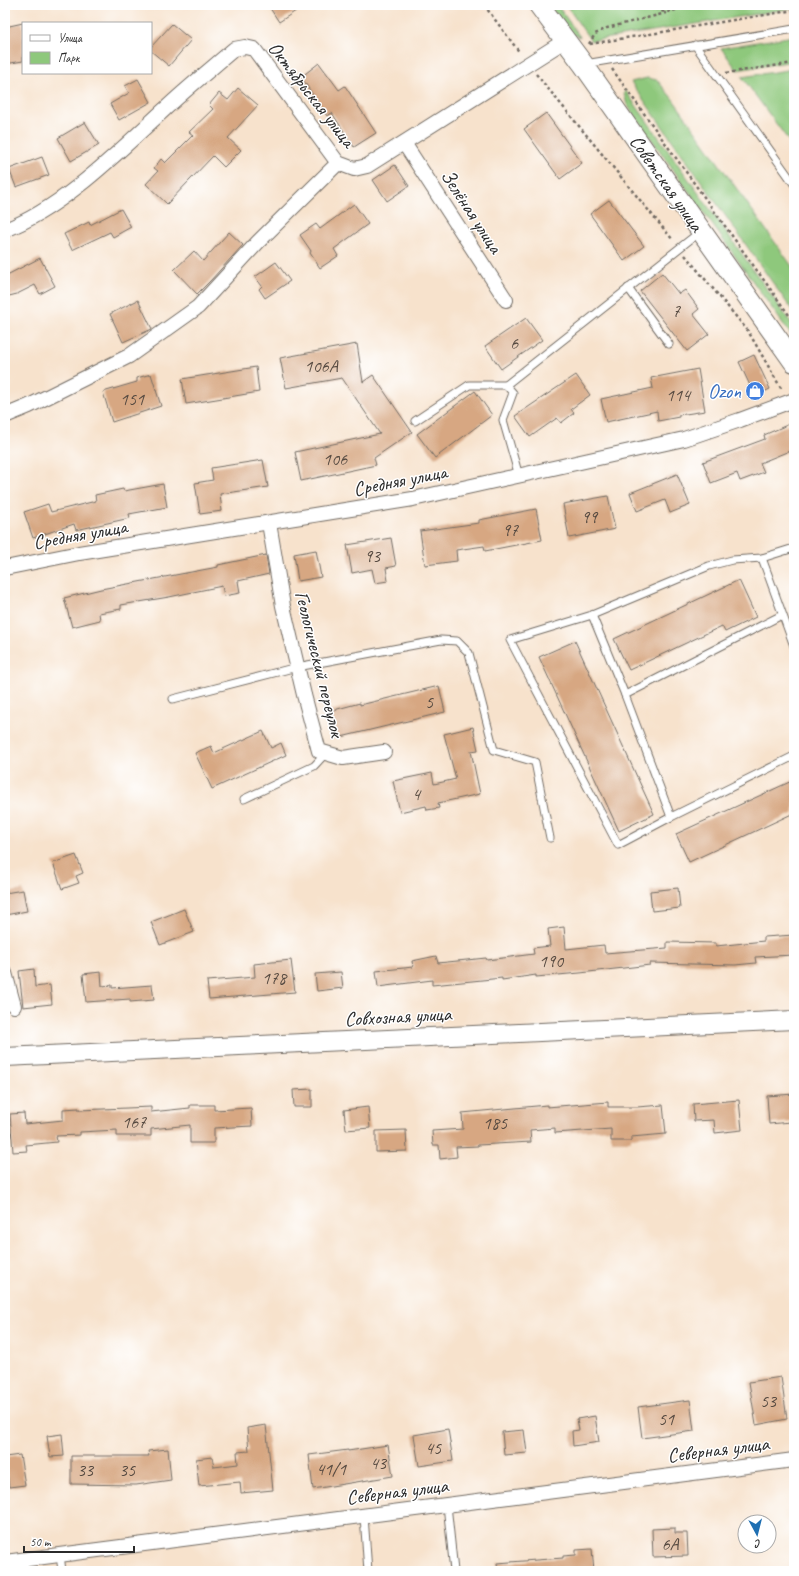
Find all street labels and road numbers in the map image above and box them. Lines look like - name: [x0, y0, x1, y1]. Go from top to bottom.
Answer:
- street label: Октябрьская улица: [262, 36, 362, 154]
- street label: Советская улица: [624, 130, 710, 238]
- street label: Зелёная улица: [435, 165, 509, 260]
- street label: Средняя улица: [351, 459, 451, 502]
- street label: Средняя улица: [31, 514, 131, 555]
- street label: Геологический переулок: [289, 589, 350, 741]
- street label: Совхозная улица: [344, 1001, 453, 1032]
- street label: Северная улица: [666, 1431, 772, 1468]
- street label: Северная улица: [345, 1473, 451, 1510]

